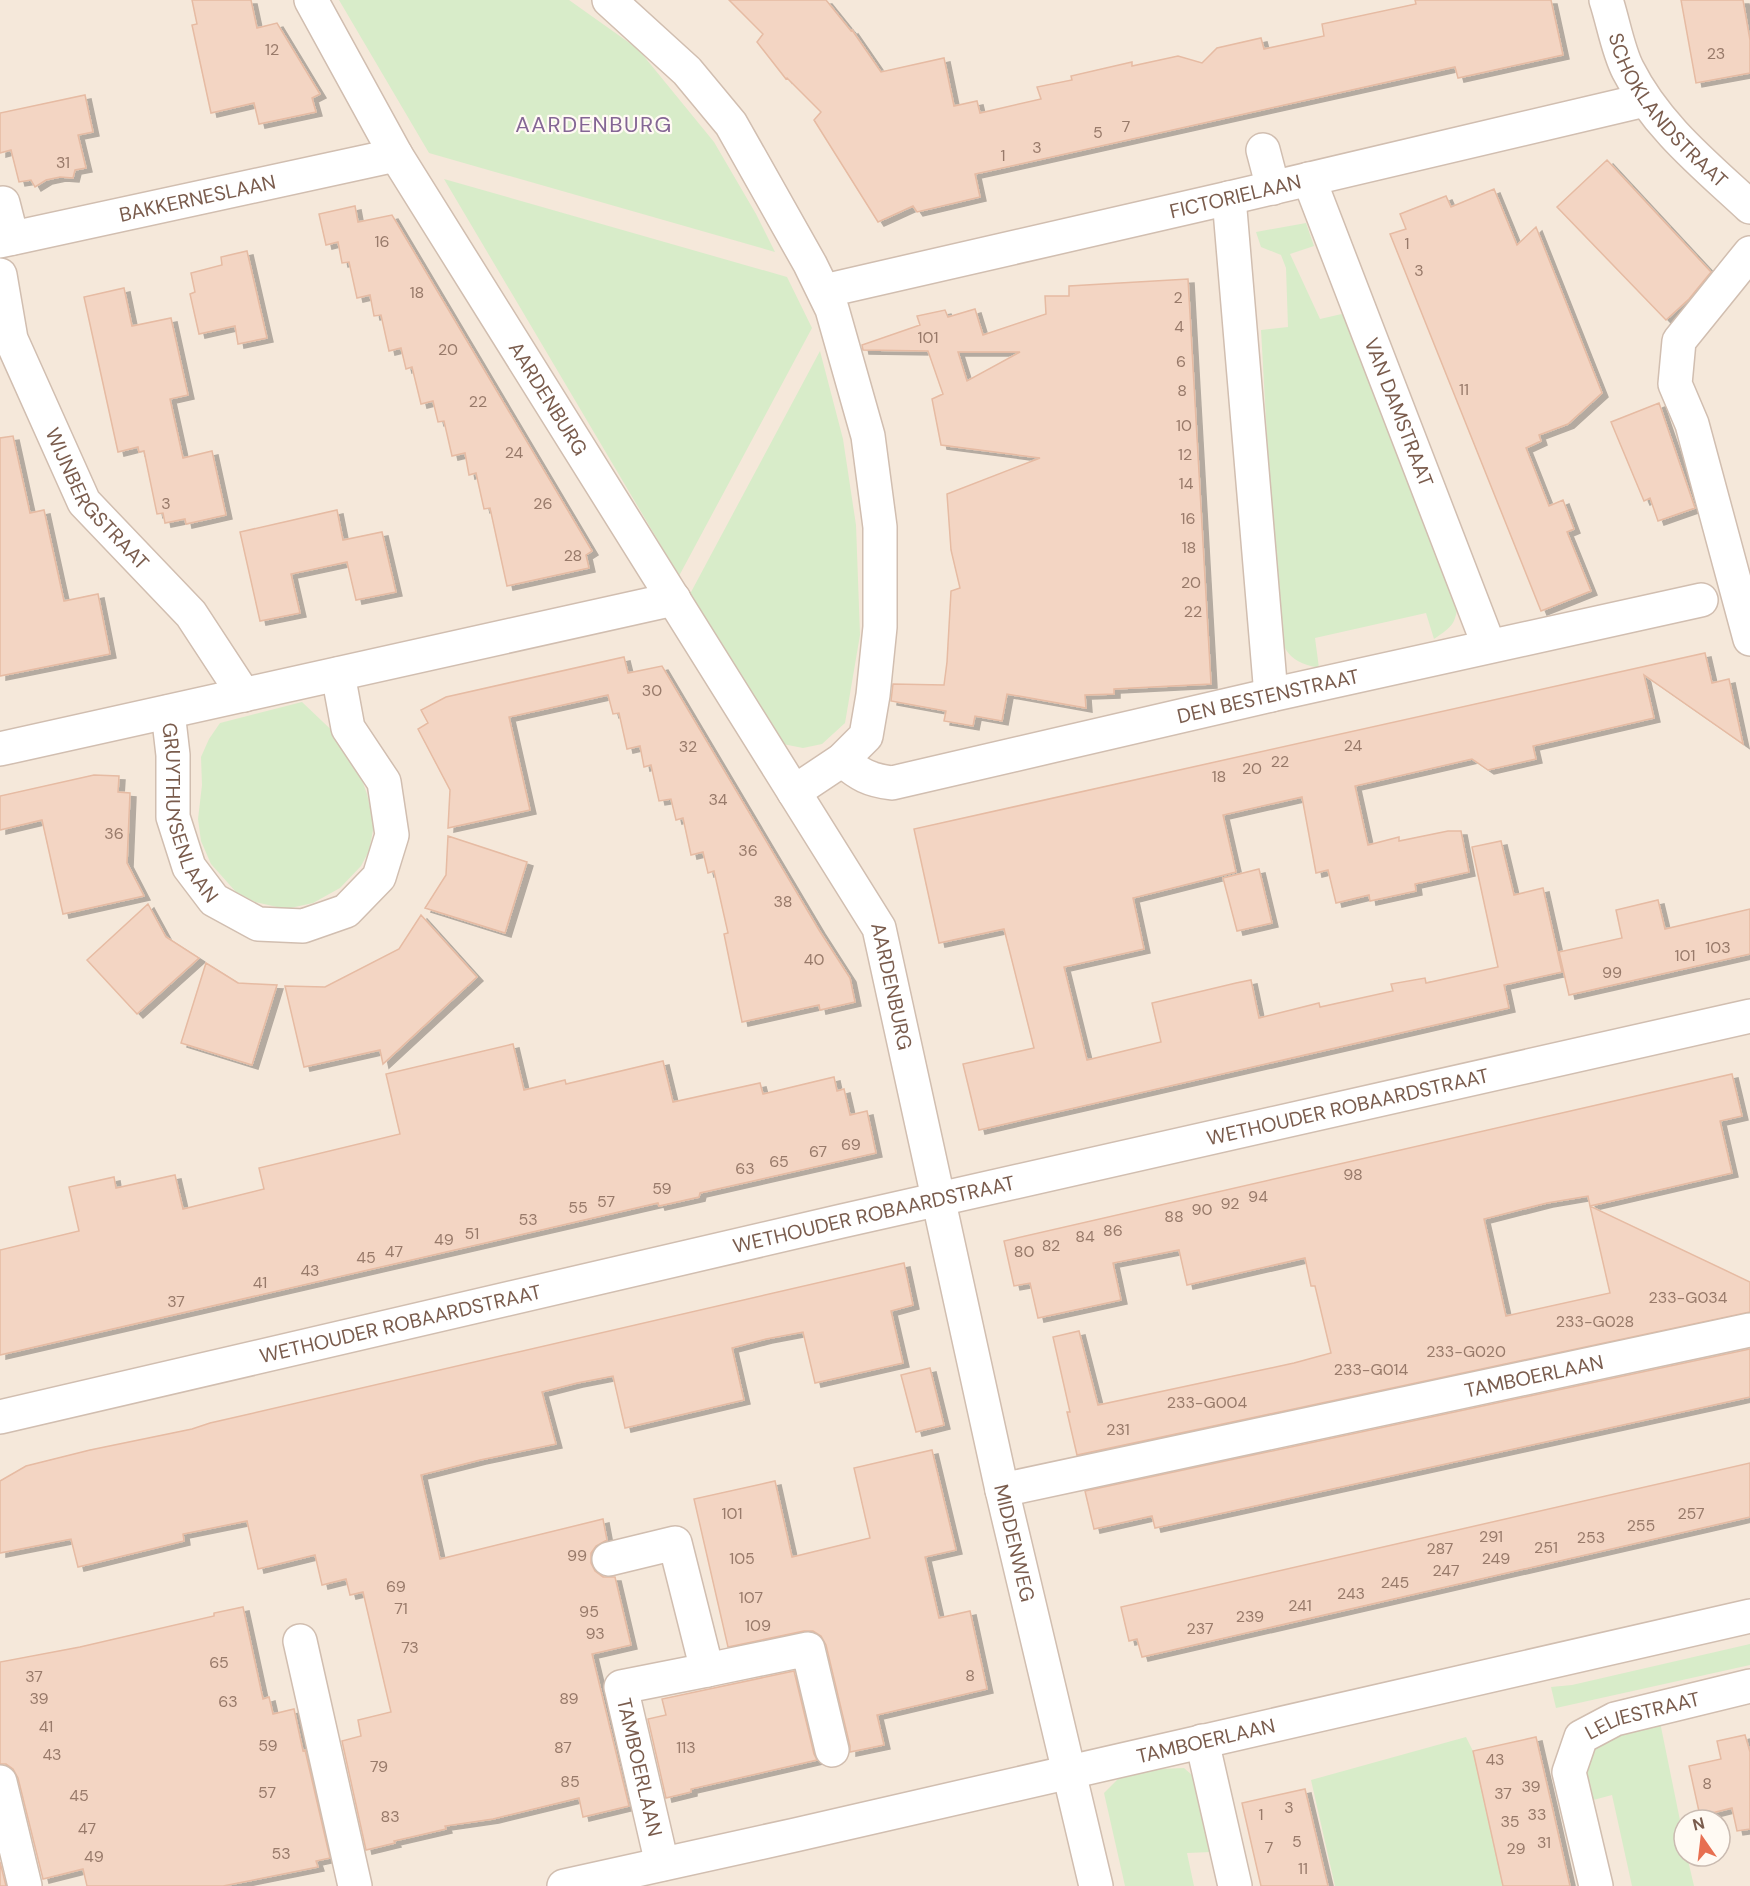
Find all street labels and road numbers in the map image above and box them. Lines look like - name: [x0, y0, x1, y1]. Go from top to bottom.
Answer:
- street label: SCHOKLANDSTRAAT: [1603, 30, 1733, 193]
- street label: FICTORIELAAN: [1167, 168, 1304, 224]
- street label: BAKKERNESLAAN: [117, 169, 278, 228]
- street label: VAN DAMSTRAAT: [1358, 334, 1439, 490]
- street label: AARDENBURG: [503, 337, 594, 460]
- street label: WIJNBERGSTRAAT: [39, 424, 155, 575]
- street label: DEN BESTENSTRAAT: [1174, 663, 1361, 729]
- street label: GRUYTHUYSENLAAN: [156, 721, 224, 908]
- street label: AARDENBURG: [865, 920, 918, 1052]
- street label: WETHOUDER ROBAARDSTRAAT: [1204, 1062, 1491, 1151]
- street label: WETHOUDER ROBAARDSTRAAT: [730, 1169, 1017, 1259]
- street label: WETHOUDER ROBAARDSTRAAT: [257, 1278, 544, 1369]
- street label: TAMBOERLAAN: [1462, 1349, 1606, 1404]
- street label: MIDDENWEG: [988, 1482, 1041, 1604]
- street label: LELIESTRAAT: [1581, 1686, 1702, 1746]
- street label: TAMBOERLAAN: [611, 1695, 668, 1839]
- street label: TAMBOERLAAN: [1134, 1712, 1278, 1769]

